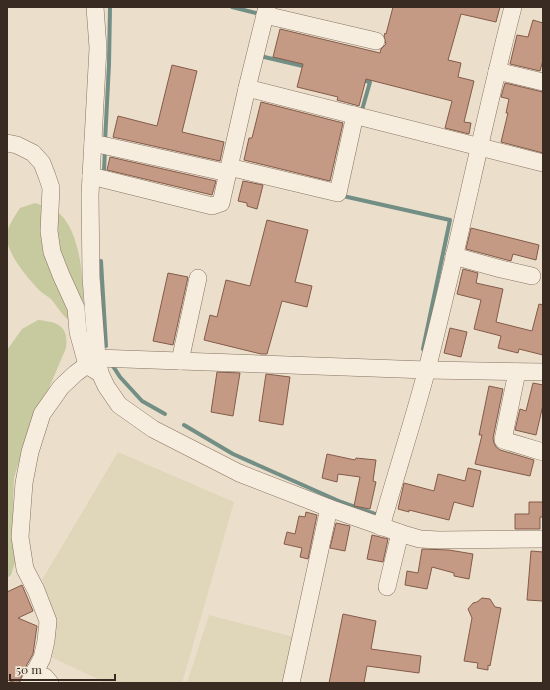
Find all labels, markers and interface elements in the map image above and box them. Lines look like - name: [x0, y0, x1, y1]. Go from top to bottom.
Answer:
- scale bar: [10, 656, 115, 682]
- text: 50 m: [16, 661, 42, 677]

